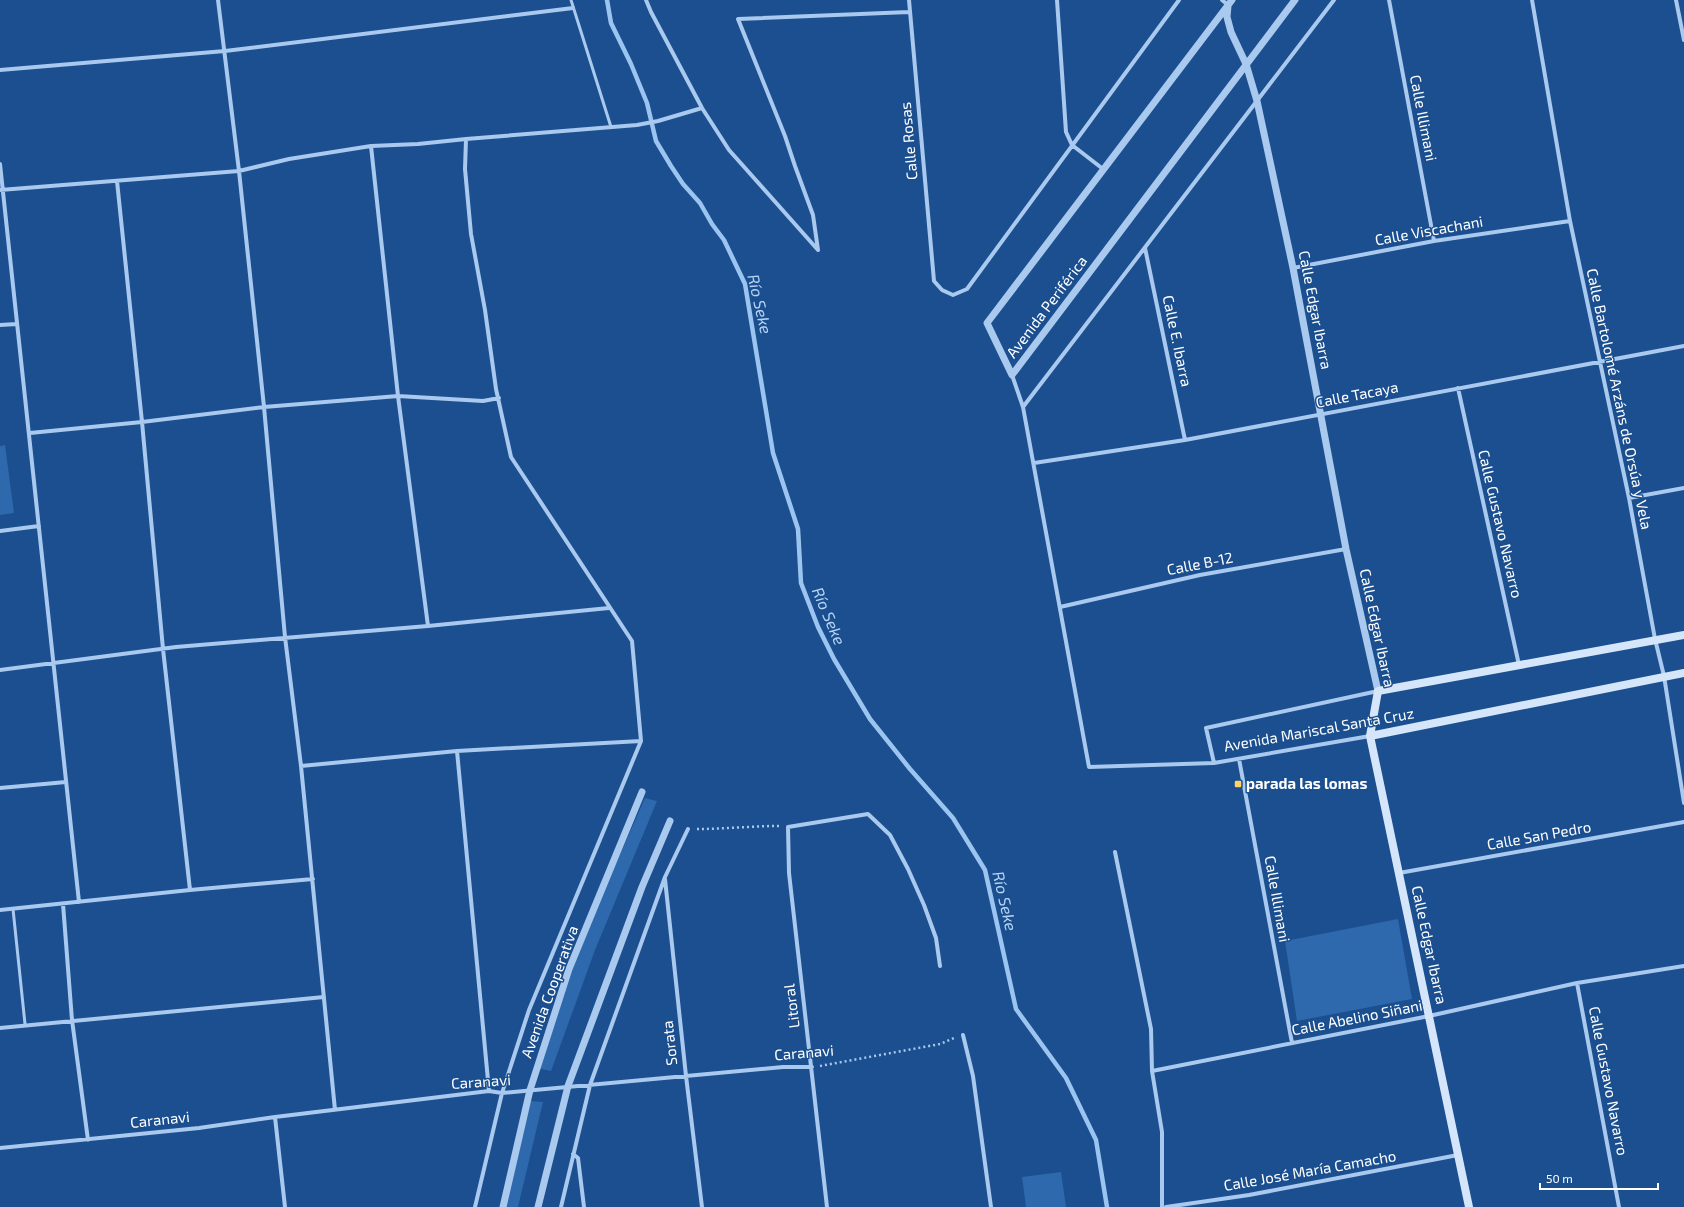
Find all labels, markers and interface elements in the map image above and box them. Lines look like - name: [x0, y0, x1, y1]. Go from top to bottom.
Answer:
- street label: Calle Illimani: [1407, 73, 1441, 162]
- street label: Calle Rosas: [896, 101, 920, 181]
- street label: Calle Viscachani: [1373, 212, 1484, 248]
- street label: Calle Edgar Ibarra: [1296, 249, 1336, 371]
- street label: Avenida Periférica: [1002, 252, 1090, 361]
- street label: Calle Bartolomé Arzáns de Orsúa y Vela: [1583, 267, 1656, 531]
- water label: Río Seke: [744, 272, 777, 336]
- street label: Calle E. Ibarra: [1159, 293, 1196, 388]
- street label: Calle Tacaya: [1314, 377, 1400, 411]
- street label: Calle Gustavo Navarro: [1475, 448, 1527, 600]
- street label: Calle B-12: [1165, 548, 1234, 578]
- street label: Calle Edgar Ibarra: [1357, 567, 1399, 689]
- water label: Río Seke: [809, 584, 850, 648]
- street label: Avenida Mariscal Santa Cruz: [1222, 703, 1415, 755]
- place label: parada las lomas: [1246, 774, 1367, 792]
- marker: parada las lomas: [1233, 779, 1243, 789]
- street label: Calle San Pedro: [1485, 817, 1592, 853]
- street label: Calle Illimani: [1262, 854, 1294, 943]
- water label: Río Seke: [989, 869, 1022, 933]
- street label: Calle Edgar Ibarra: [1409, 884, 1451, 1006]
- street label: Avenida Cooperativa: [517, 923, 581, 1060]
- street label: Litoral: [779, 982, 803, 1029]
- street label: Calle Abelino Siñani: [1290, 995, 1424, 1039]
- street label: Calle Gustavo Navarro: [1586, 1005, 1632, 1157]
- street label: Sorata: [658, 1020, 680, 1066]
- street label: Caranavi: [773, 1040, 834, 1064]
- street label: Caranavi: [451, 1070, 511, 1092]
- street label: Caranavi: [129, 1107, 191, 1131]
- street label: Calle José María Camacho: [1222, 1146, 1398, 1194]
- scale bar: [1540, 1165, 1658, 1191]
- text: 50 m: [1546, 1171, 1573, 1185]

